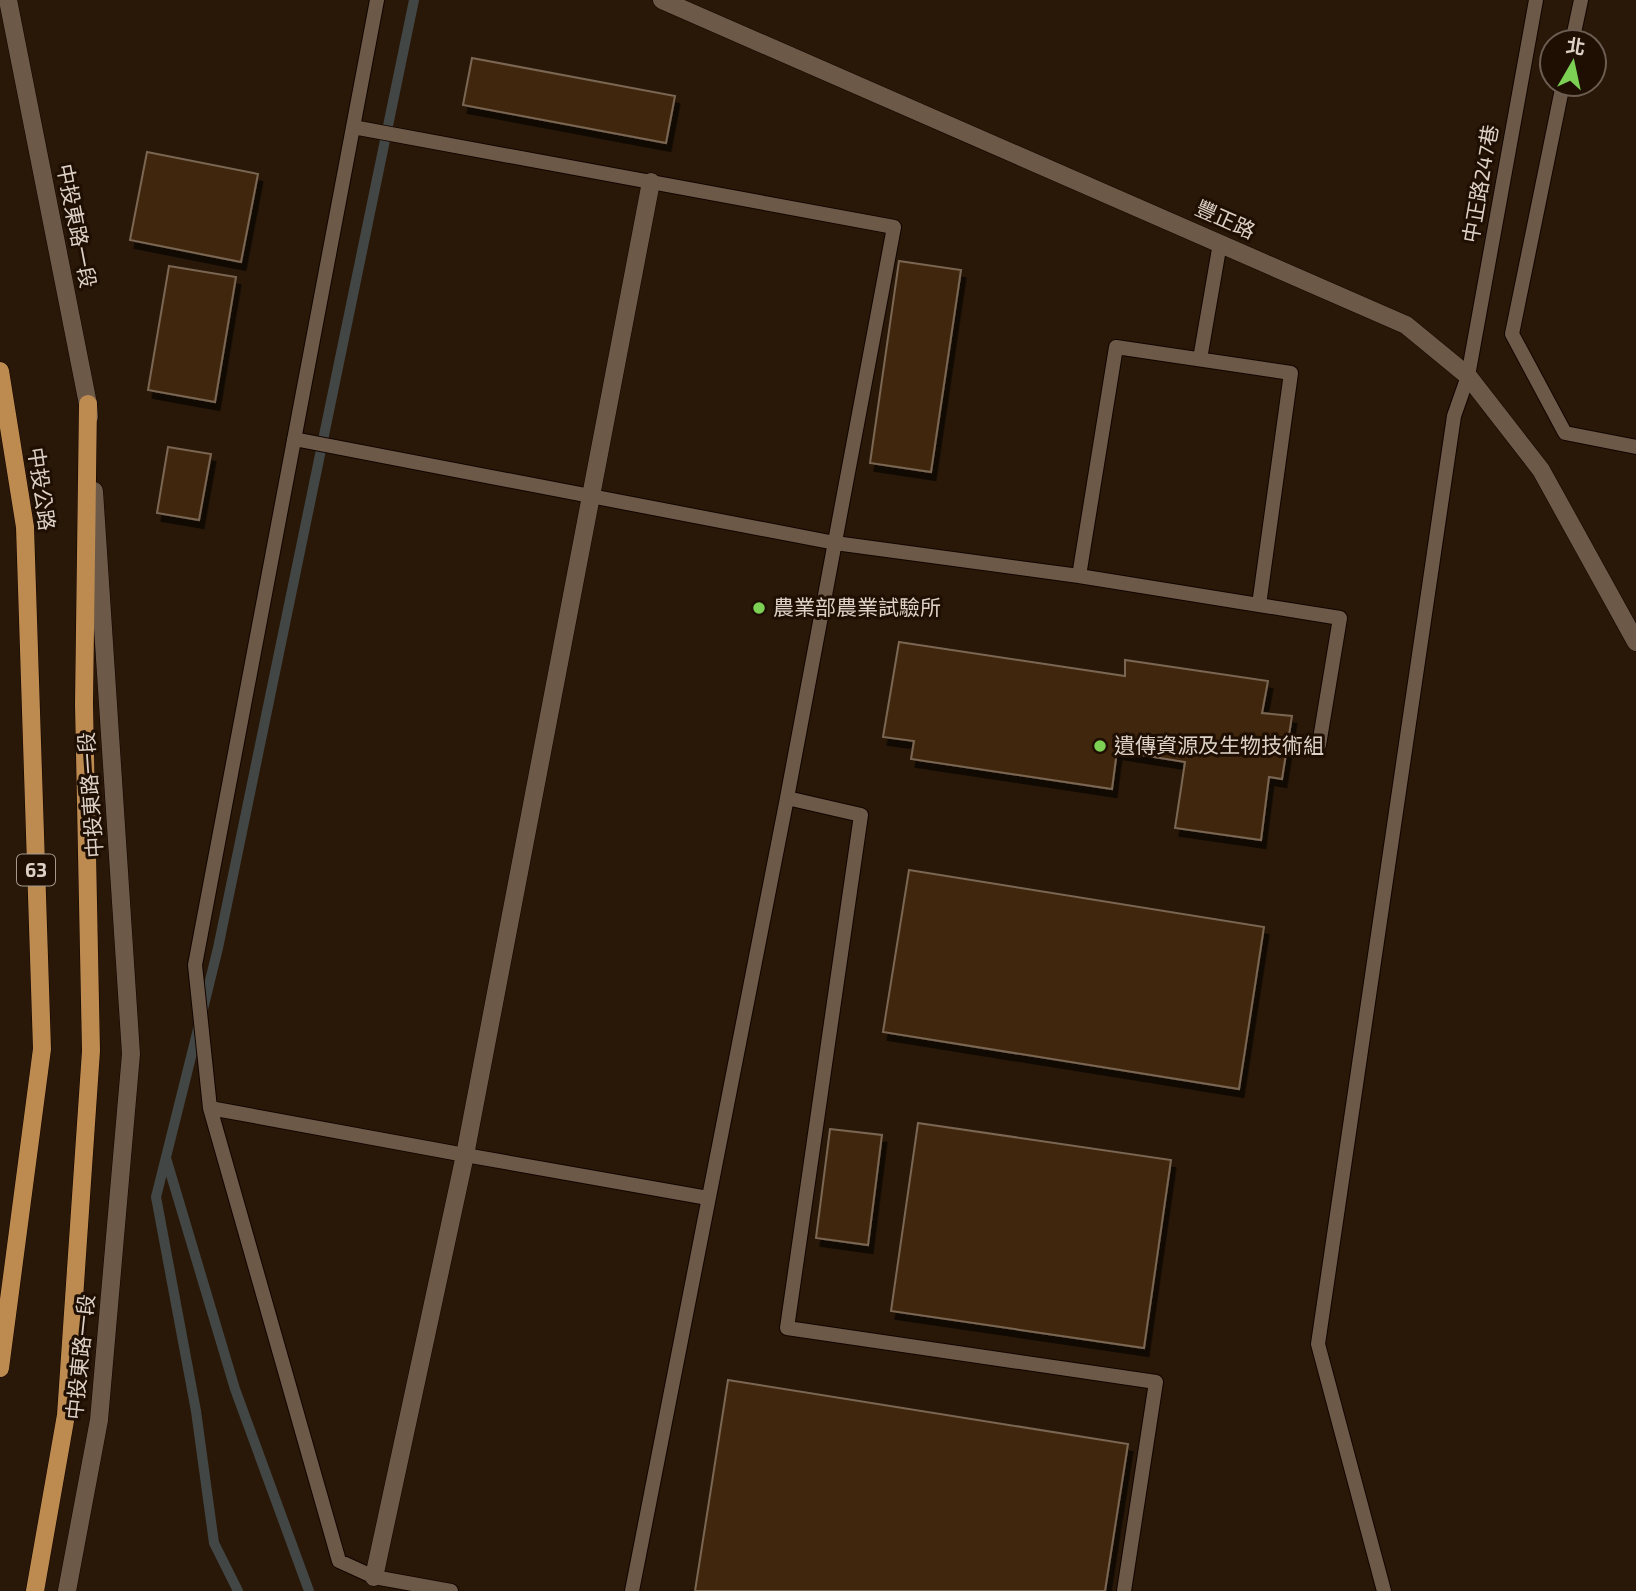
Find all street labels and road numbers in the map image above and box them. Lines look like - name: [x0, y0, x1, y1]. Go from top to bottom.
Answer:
- street label: 中正路247巷: [1457, 123, 1502, 245]
- street label: 中投東路一段: [53, 161, 102, 290]
- street label: 豐正路: [1192, 194, 1259, 243]
- street label: 中投公路: [24, 445, 61, 532]
- street label: 中投東路一段: [73, 731, 106, 859]
- road number: 63: [17, 855, 55, 886]
- street label: 中投東路一段: [60, 1293, 99, 1421]

